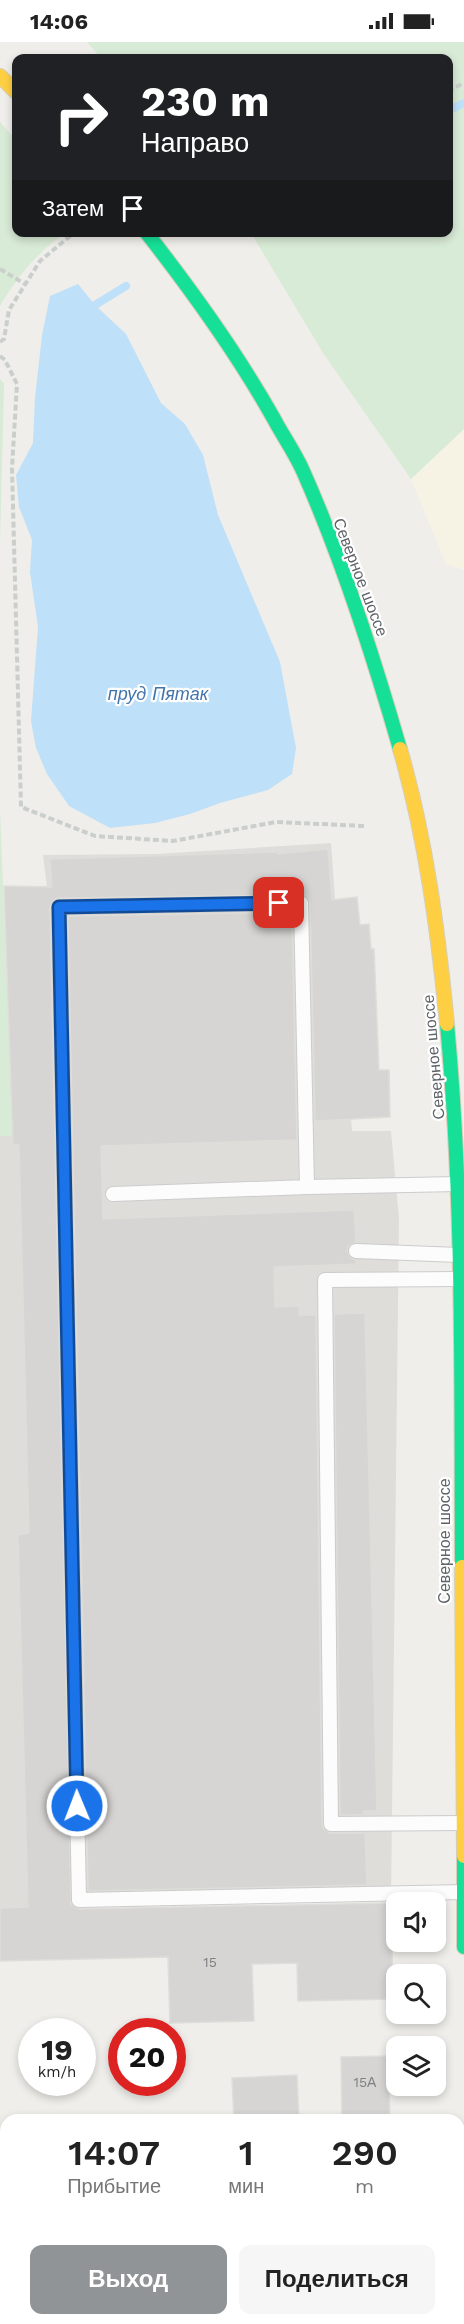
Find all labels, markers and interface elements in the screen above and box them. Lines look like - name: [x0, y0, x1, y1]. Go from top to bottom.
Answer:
- text: 14:06: [30, 9, 88, 34]
- text: 230 m: [141, 77, 270, 126]
- icon: right: [42, 78, 120, 156]
- text: Направо: [141, 127, 249, 159]
- icon: arrive: [116, 192, 149, 225]
- text: Затем: [42, 196, 104, 221]
- street label: Северное шоссе: [329, 515, 392, 639]
- water label: пруд Пятак: [108, 683, 210, 704]
- pin: [253, 877, 304, 928]
- icon: arrive: [262, 886, 295, 919]
- street label: Северное шоссе: [419, 994, 448, 1120]
- street label: Северное шоссе: [435, 1478, 454, 1604]
- position arrow: [45, 1774, 109, 1838]
- map controls: [386, 1892, 446, 2096]
- button: sound: [386, 1892, 446, 1952]
- house number: 15: [203, 1954, 217, 1970]
- button: search: [386, 1964, 446, 2024]
- speed limit sign: 20: [108, 2018, 186, 2096]
- text: 19: [41, 2032, 73, 2067]
- button: layers: [386, 2036, 446, 2096]
- text: km/h: [38, 2063, 76, 2081]
- house number: 15А: [354, 2074, 377, 2090]
- text: 14:07: [68, 2132, 160, 2174]
- text: 1: [239, 2132, 254, 2174]
- text: 290: [331, 2132, 398, 2174]
- text: Прибытие: [67, 2174, 161, 2198]
- text: мин: [228, 2174, 264, 2198]
- text: m: [355, 2174, 374, 2198]
- button: Выход: [30, 2245, 227, 2314]
- button: Поделиться: [239, 2245, 435, 2314]

